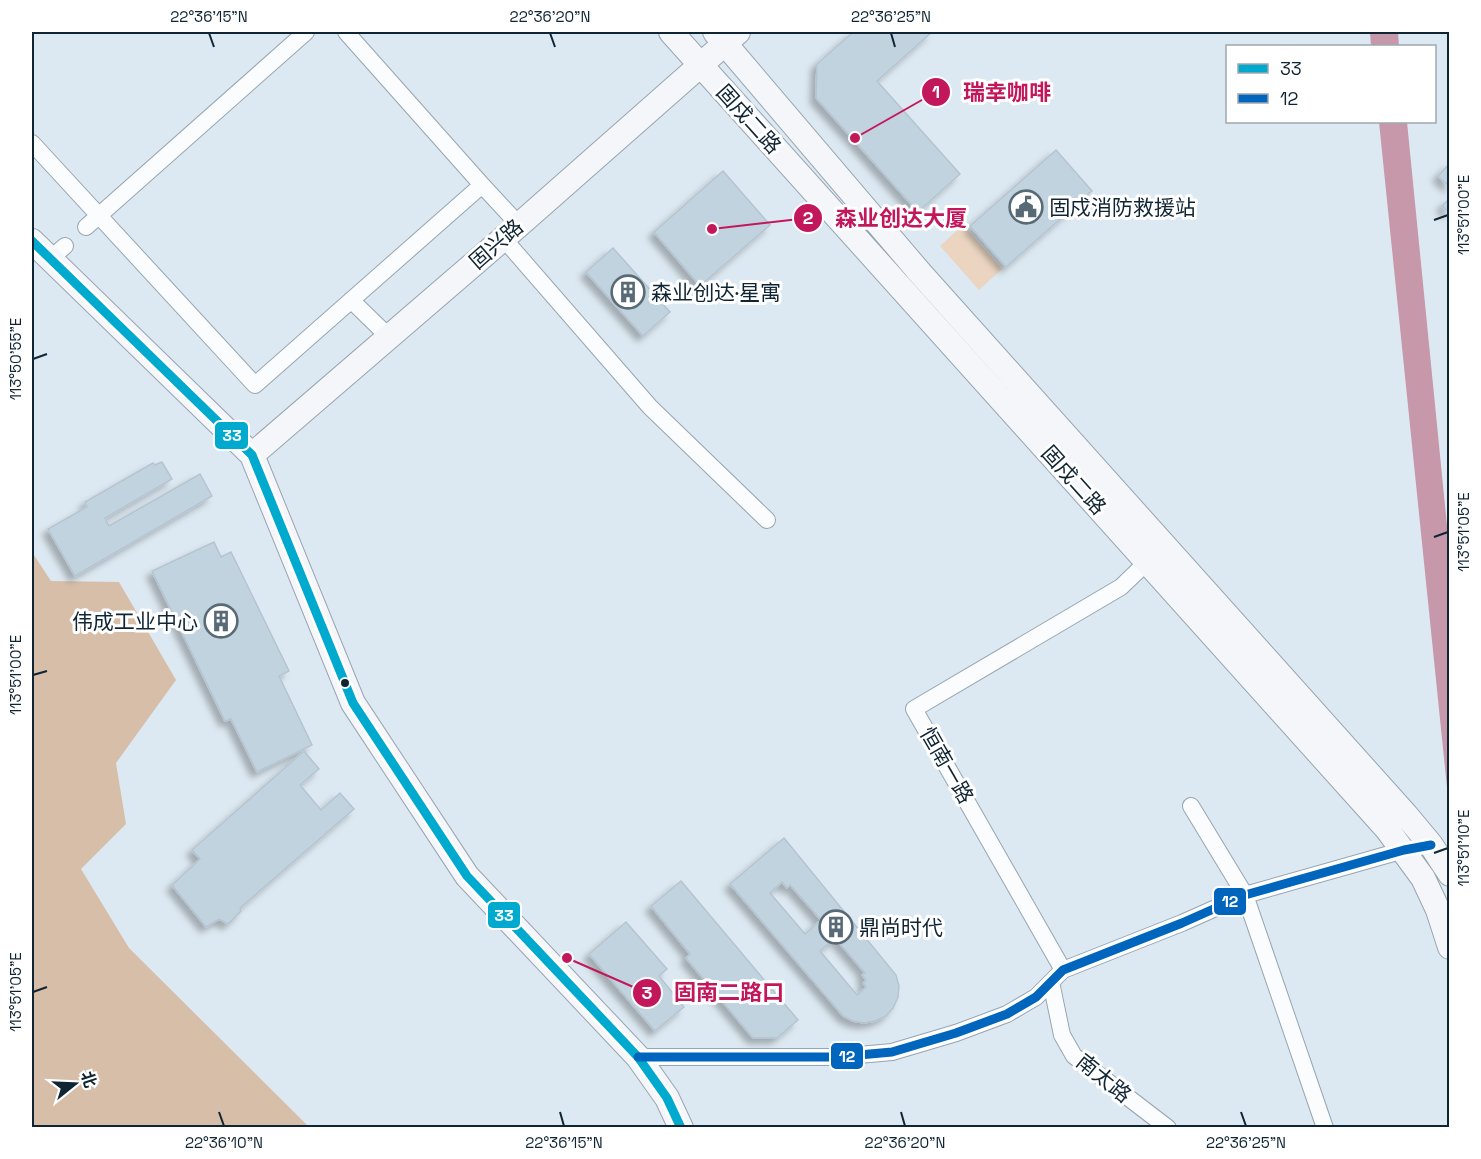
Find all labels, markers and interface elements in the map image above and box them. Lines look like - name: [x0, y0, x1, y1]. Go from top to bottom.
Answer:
- text: 22°36'15"N: [170, 7, 248, 26]
- text: 22°36'20"N: [510, 7, 590, 26]
- text: 22°36'25"N: [851, 7, 931, 26]
- legend: [1226, 45, 1436, 123]
- text: 33: [1280, 57, 1302, 80]
- callout: 瑞幸咖啡: [921, 72, 1063, 112]
- text: 瑞幸咖啡: [963, 78, 1051, 106]
- street label: 固戍二路: [711, 79, 787, 159]
- text: 1: [932, 80, 940, 103]
- text: 12: [1280, 87, 1298, 110]
- text: 113°51'00"E: [1454, 175, 1473, 255]
- public building icon: 固戍消防救援站: [1008, 189, 1044, 225]
- place label: 固戍消防救援站: [1049, 194, 1196, 221]
- callout: 森业创达大厦: [793, 198, 979, 238]
- text: 森业创达大厦: [835, 204, 967, 232]
- text: 2: [803, 206, 814, 229]
- street label: 固兴路: [463, 213, 529, 275]
- building icon: 森业创达·星寓: [610, 274, 646, 310]
- place label: 森业创达·星寓: [651, 279, 781, 306]
- text: 113°50'55"E: [6, 318, 25, 400]
- line badge: 33: [214, 421, 249, 450]
- text: 33: [222, 425, 242, 446]
- street label: 固戍二路: [1036, 440, 1112, 520]
- text: 113°51'05"E: [1454, 492, 1473, 572]
- building icon: 伟成工业中心: [203, 603, 239, 639]
- place label: 伟成工业中心: [72, 608, 198, 635]
- text: 113°51'00"E: [6, 635, 25, 715]
- unlabelled marker: [339, 677, 351, 689]
- street label: 恒南一路: [914, 722, 980, 808]
- text: 113°51'10"E: [1454, 810, 1473, 886]
- line badge: 12: [1213, 887, 1247, 916]
- text: 12: [1222, 891, 1238, 912]
- line badge: 33: [487, 901, 521, 929]
- text: 33: [494, 905, 514, 926]
- building icon: 鼎尚时代: [818, 909, 854, 945]
- place label: 鼎尚时代: [859, 914, 943, 941]
- text: 113°51'05"E: [6, 952, 25, 1032]
- callout: 固南二路口: [632, 973, 796, 1013]
- text: 固南二路口: [674, 978, 784, 1006]
- text: 3: [642, 981, 653, 1004]
- line badge: 12: [830, 1042, 864, 1070]
- text: 12: [839, 1046, 855, 1067]
- street label: 南太路: [1071, 1048, 1137, 1108]
- north arrow: [45, 1054, 105, 1114]
- text: 北: [76, 1069, 101, 1090]
- text: 22°36'10"N: [185, 1133, 263, 1152]
- text: 22°36'15"N: [525, 1133, 603, 1152]
- text: 22°36'20"N: [865, 1133, 945, 1152]
- text: 22°36'25"N: [1206, 1133, 1286, 1152]

